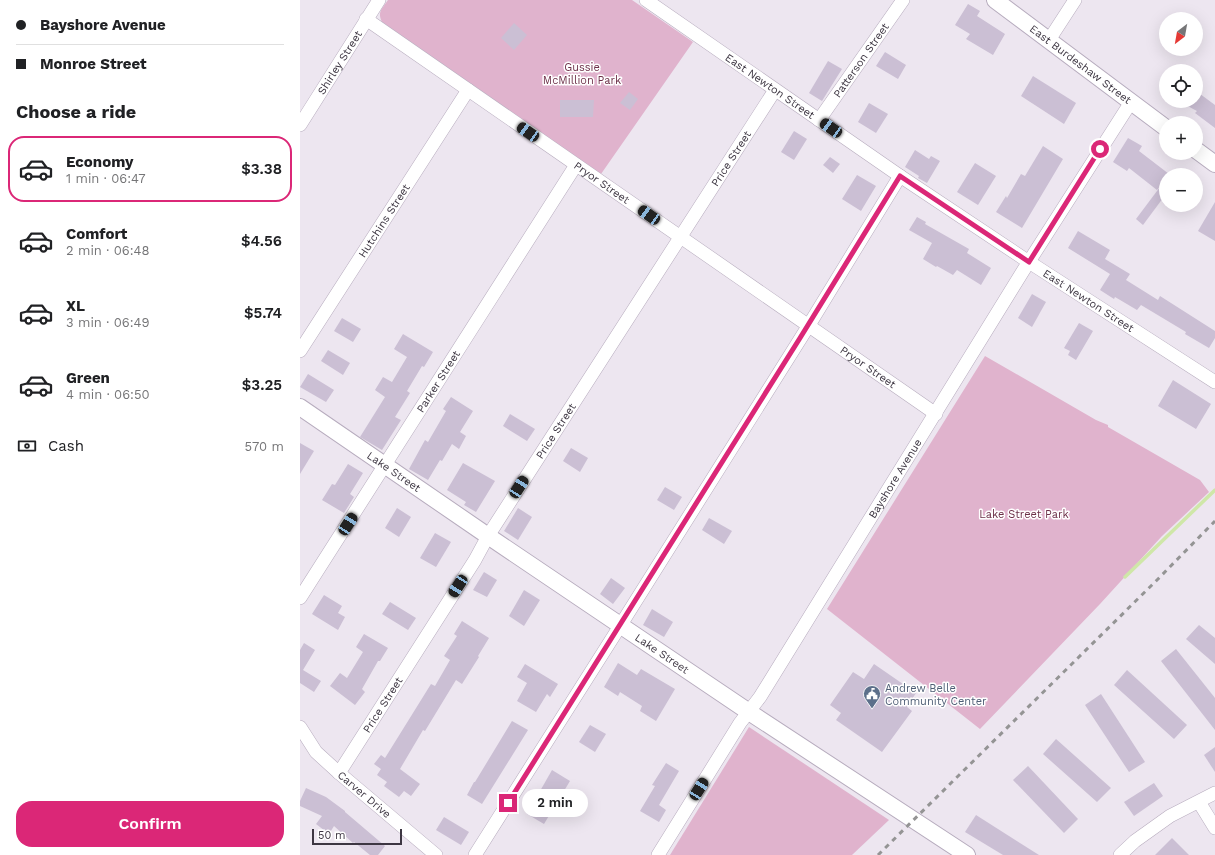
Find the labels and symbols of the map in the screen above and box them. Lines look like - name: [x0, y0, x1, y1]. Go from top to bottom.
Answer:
- north arrow: [1159, 12, 1203, 56]
- street label: Patterson Street: [831, 20, 892, 100]
- street label: East Burdeshaw Street: [1027, 22, 1134, 107]
- street label: Shirley Street: [315, 28, 365, 97]
- street label: East Newton Street: [723, 51, 817, 122]
- park label: Gussie McMillion Park: [543, 61, 621, 87]
- car: [818, 116, 844, 140]
- car: [515, 120, 541, 144]
- street label: Price Street: [709, 128, 754, 189]
- route start: [1091, 140, 1109, 158]
- street label: Pryor Street: [571, 159, 632, 207]
- street label: Hutchins Street: [356, 181, 413, 260]
- car: [636, 203, 662, 227]
- street label: East Newton Street: [1040, 267, 1137, 335]
- street label: Pryor Street: [838, 344, 899, 391]
- street label: Parker Street: [414, 348, 463, 415]
- street label: Price Street: [533, 401, 579, 461]
- street label: Bayshore Avenue: [866, 437, 925, 521]
- street label: Lake Street: [364, 449, 423, 495]
- car: [507, 474, 531, 500]
- park label: Lake Street Park: [979, 508, 1069, 521]
- car: [336, 511, 360, 537]
- car: [446, 573, 470, 599]
- street label: Lake Street: [632, 631, 692, 677]
- street label: Price Street: [360, 674, 406, 735]
- place label: Andrew Belle Community Center: [885, 682, 987, 708]
- public building icon: Andrew Belle Community Center: [862, 684, 882, 709]
- street label: Carver Drive: [335, 769, 393, 821]
- car: [688, 776, 710, 802]
- callout: 2 min: [522, 789, 588, 817]
- route end: [499, 794, 517, 812]
- scale bar: [312, 827, 402, 846]

